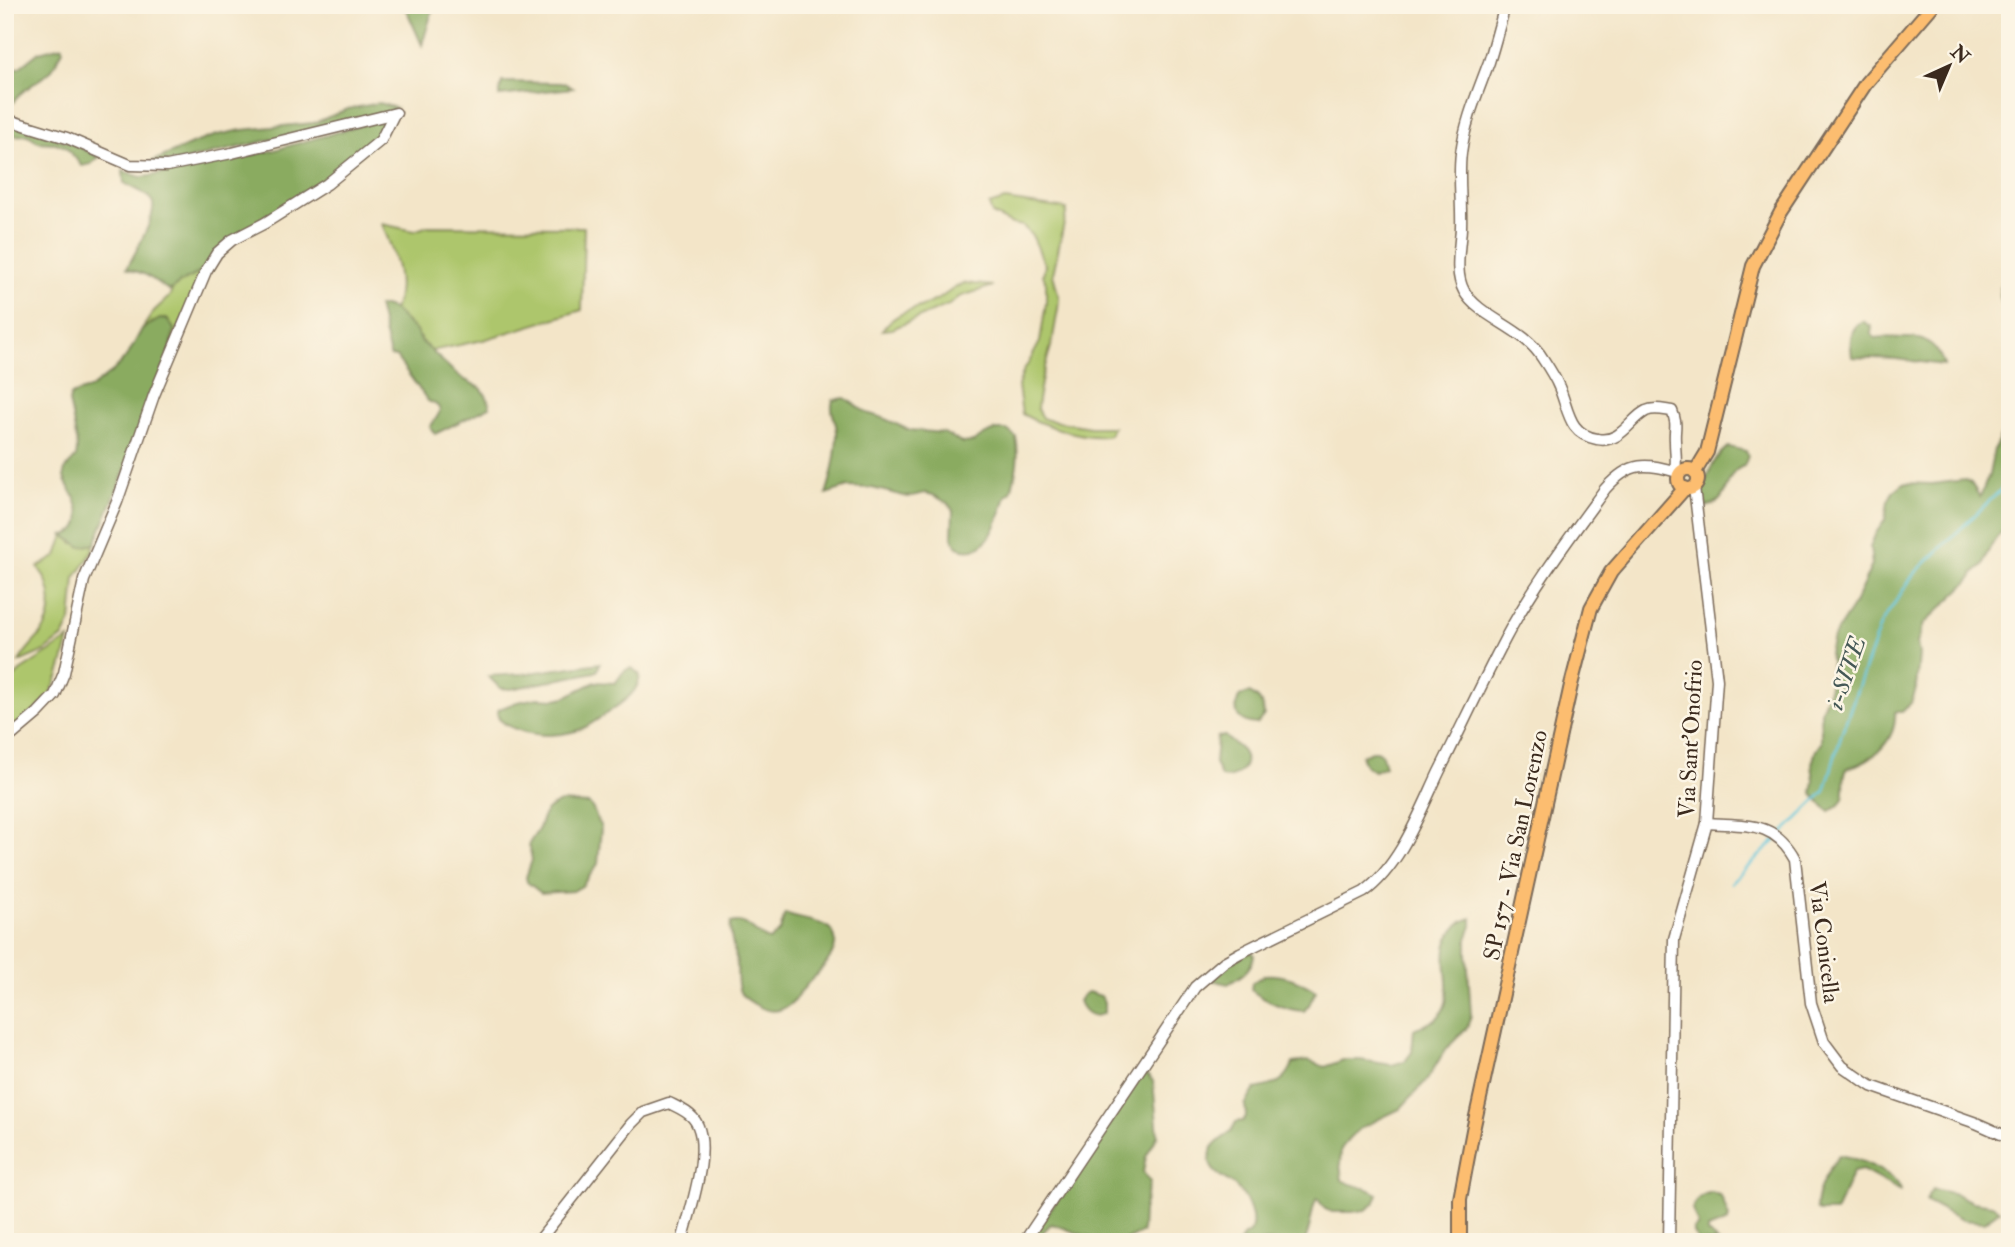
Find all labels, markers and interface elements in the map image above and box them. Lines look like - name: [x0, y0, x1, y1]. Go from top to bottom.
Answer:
- north arrow: [1913, 32, 1983, 102]
- text: N: [1945, 39, 1975, 70]
- water label: i-SITE: [1820, 632, 1873, 713]
- street label: Via Sant'Onofrio: [1672, 659, 1709, 819]
- street label: SP 157 - Via San Lorenzo: [1477, 727, 1554, 963]
- street label: Via Conicella: [1803, 879, 1846, 1005]

